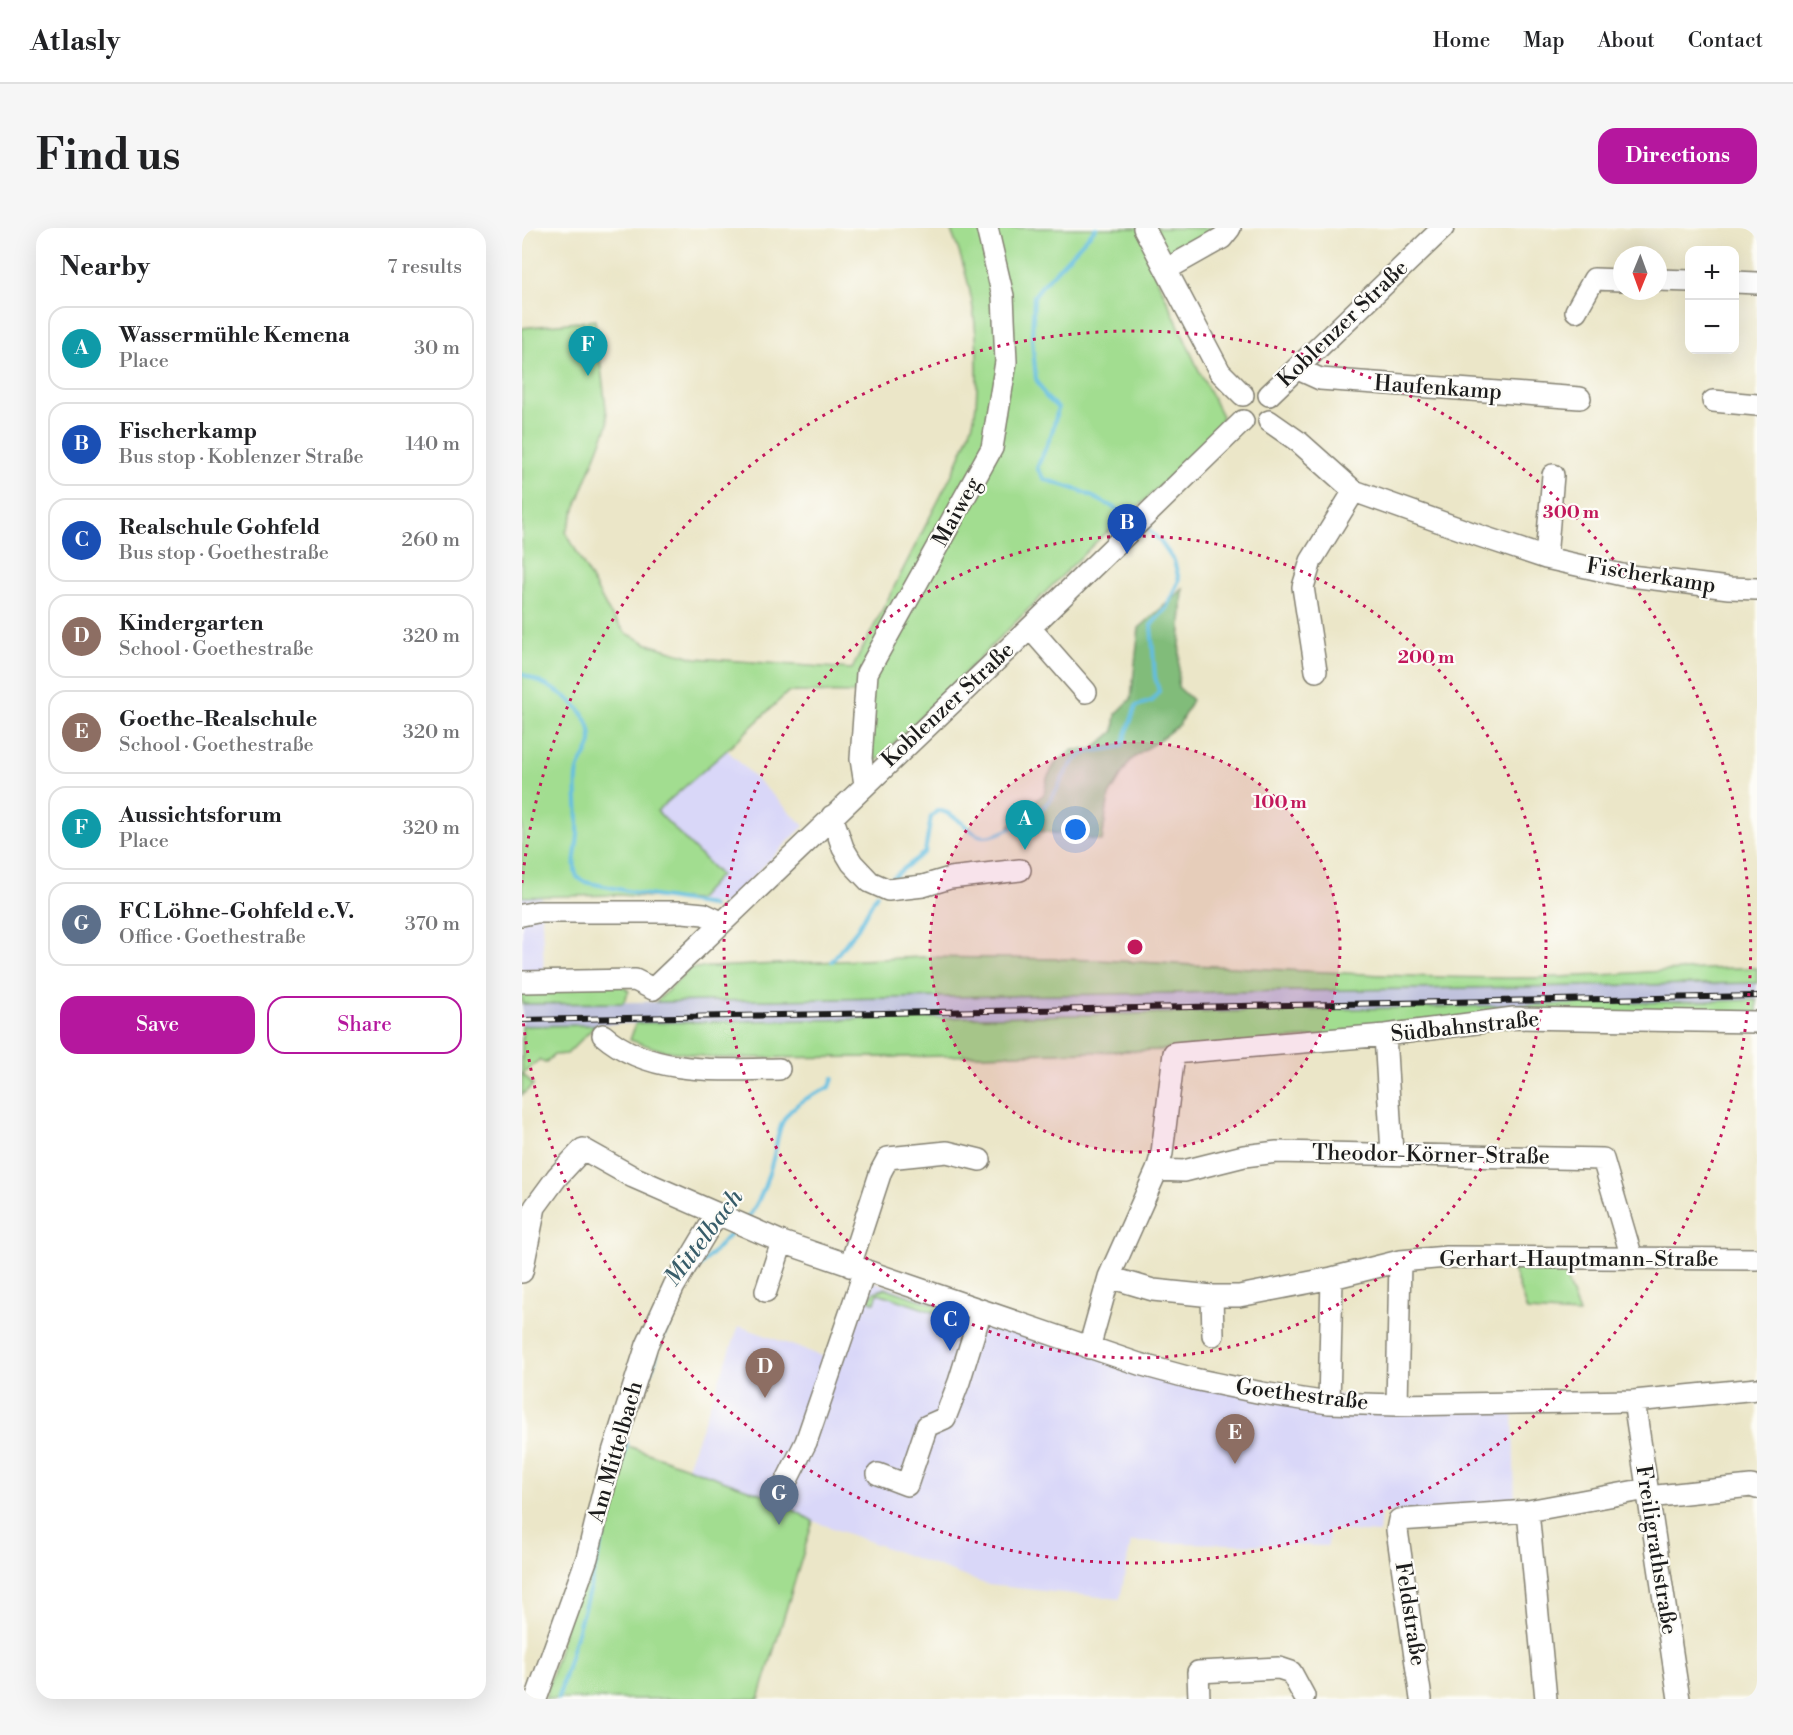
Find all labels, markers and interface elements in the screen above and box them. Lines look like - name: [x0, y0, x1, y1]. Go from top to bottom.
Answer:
- text: Atlasly: [30, 24, 120, 59]
- text: Home: [1433, 28, 1490, 54]
- text: Map: [1523, 28, 1565, 54]
- text: About: [1598, 28, 1655, 54]
- text: Contact: [1688, 28, 1763, 54]
- button: Directions: [1598, 128, 1757, 184]
- text: Find us: [36, 130, 180, 183]
- north arrow: [1613, 246, 1667, 300]
- map controls: [1685, 246, 1739, 354]
- button: +: [1685, 246, 1739, 300]
- text: Nearby: [60, 251, 150, 283]
- text: 7 results: [387, 255, 462, 280]
- street label: Koblenzer Straße: [1272, 255, 1414, 393]
- button: −: [1685, 300, 1739, 354]
- text: Wassermühle Kemena: [119, 322, 350, 349]
- pin: F: [568, 326, 608, 376]
- text: A: [74, 336, 89, 361]
- text: 30 m: [414, 336, 460, 361]
- text: Place: [119, 349, 169, 374]
- street label: Haufenkamp: [1373, 370, 1503, 406]
- text: Fischerkamp: [119, 418, 257, 445]
- text: B: [74, 432, 89, 457]
- text: 140 m: [405, 432, 460, 457]
- text: Bus stop · Koblenzer Straße: [119, 445, 363, 470]
- street label: Maiweg: [927, 472, 987, 552]
- text: 300 m: [1543, 501, 1600, 524]
- pin: B: [1108, 504, 1146, 554]
- text: Realschule Gohfeld: [119, 514, 321, 541]
- text: C: [74, 528, 89, 553]
- text: 260 m: [402, 528, 460, 553]
- text: Bus stop · Goethestraße: [119, 541, 329, 566]
- street label: Fischerkamp: [1584, 552, 1718, 600]
- text: Kindergarten: [119, 610, 263, 637]
- text: D: [74, 624, 89, 649]
- text: 320 m: [403, 624, 460, 649]
- text: School · Goethestraße: [119, 637, 314, 662]
- street label: Koblenzer Straße: [876, 637, 1020, 773]
- text: 200 m: [1398, 646, 1455, 669]
- text: Goethe-Realschule: [119, 706, 317, 733]
- text: E: [75, 720, 88, 745]
- text: 320 m: [403, 720, 460, 745]
- text: School · Goethestraße: [119, 733, 314, 758]
- text: 100 m: [1253, 791, 1307, 814]
- pin: A: [1006, 800, 1044, 850]
- text: Aussichtsforum: [119, 802, 282, 829]
- your location: [1061, 815, 1090, 844]
- text: F: [74, 816, 89, 841]
- text: 320 m: [403, 816, 460, 841]
- text: Place: [119, 829, 169, 854]
- text: FC Löhne-Gohfeld e.V.: [119, 898, 354, 925]
- text: G: [74, 912, 89, 937]
- text: 370 m: [405, 912, 460, 937]
- text: Office · Goethestraße: [119, 925, 306, 950]
- centre of rings: [1125, 937, 1145, 957]
- button: Save: [60, 996, 255, 1054]
- button: Share: [267, 996, 462, 1054]
- street label: Südbahnstraße: [1389, 1006, 1541, 1048]
- street label: Theodor-Körner-Straße: [1312, 1139, 1550, 1171]
- water label: Mittelbach: [658, 1183, 750, 1292]
- street label: Gerhart-Hauptmann-Straße: [1439, 1246, 1719, 1273]
- pin: C: [930, 1302, 970, 1351]
- pin: D: [746, 1348, 784, 1398]
- street label: Goethestraße: [1234, 1373, 1370, 1417]
- street label: Am Mittelbach: [583, 1378, 649, 1527]
- pin: E: [1216, 1414, 1254, 1464]
- street label: Freiligrathstraße: [1629, 1463, 1683, 1637]
- pin: G: [760, 1476, 798, 1525]
- street label: Feldstraße: [1388, 1560, 1432, 1668]

